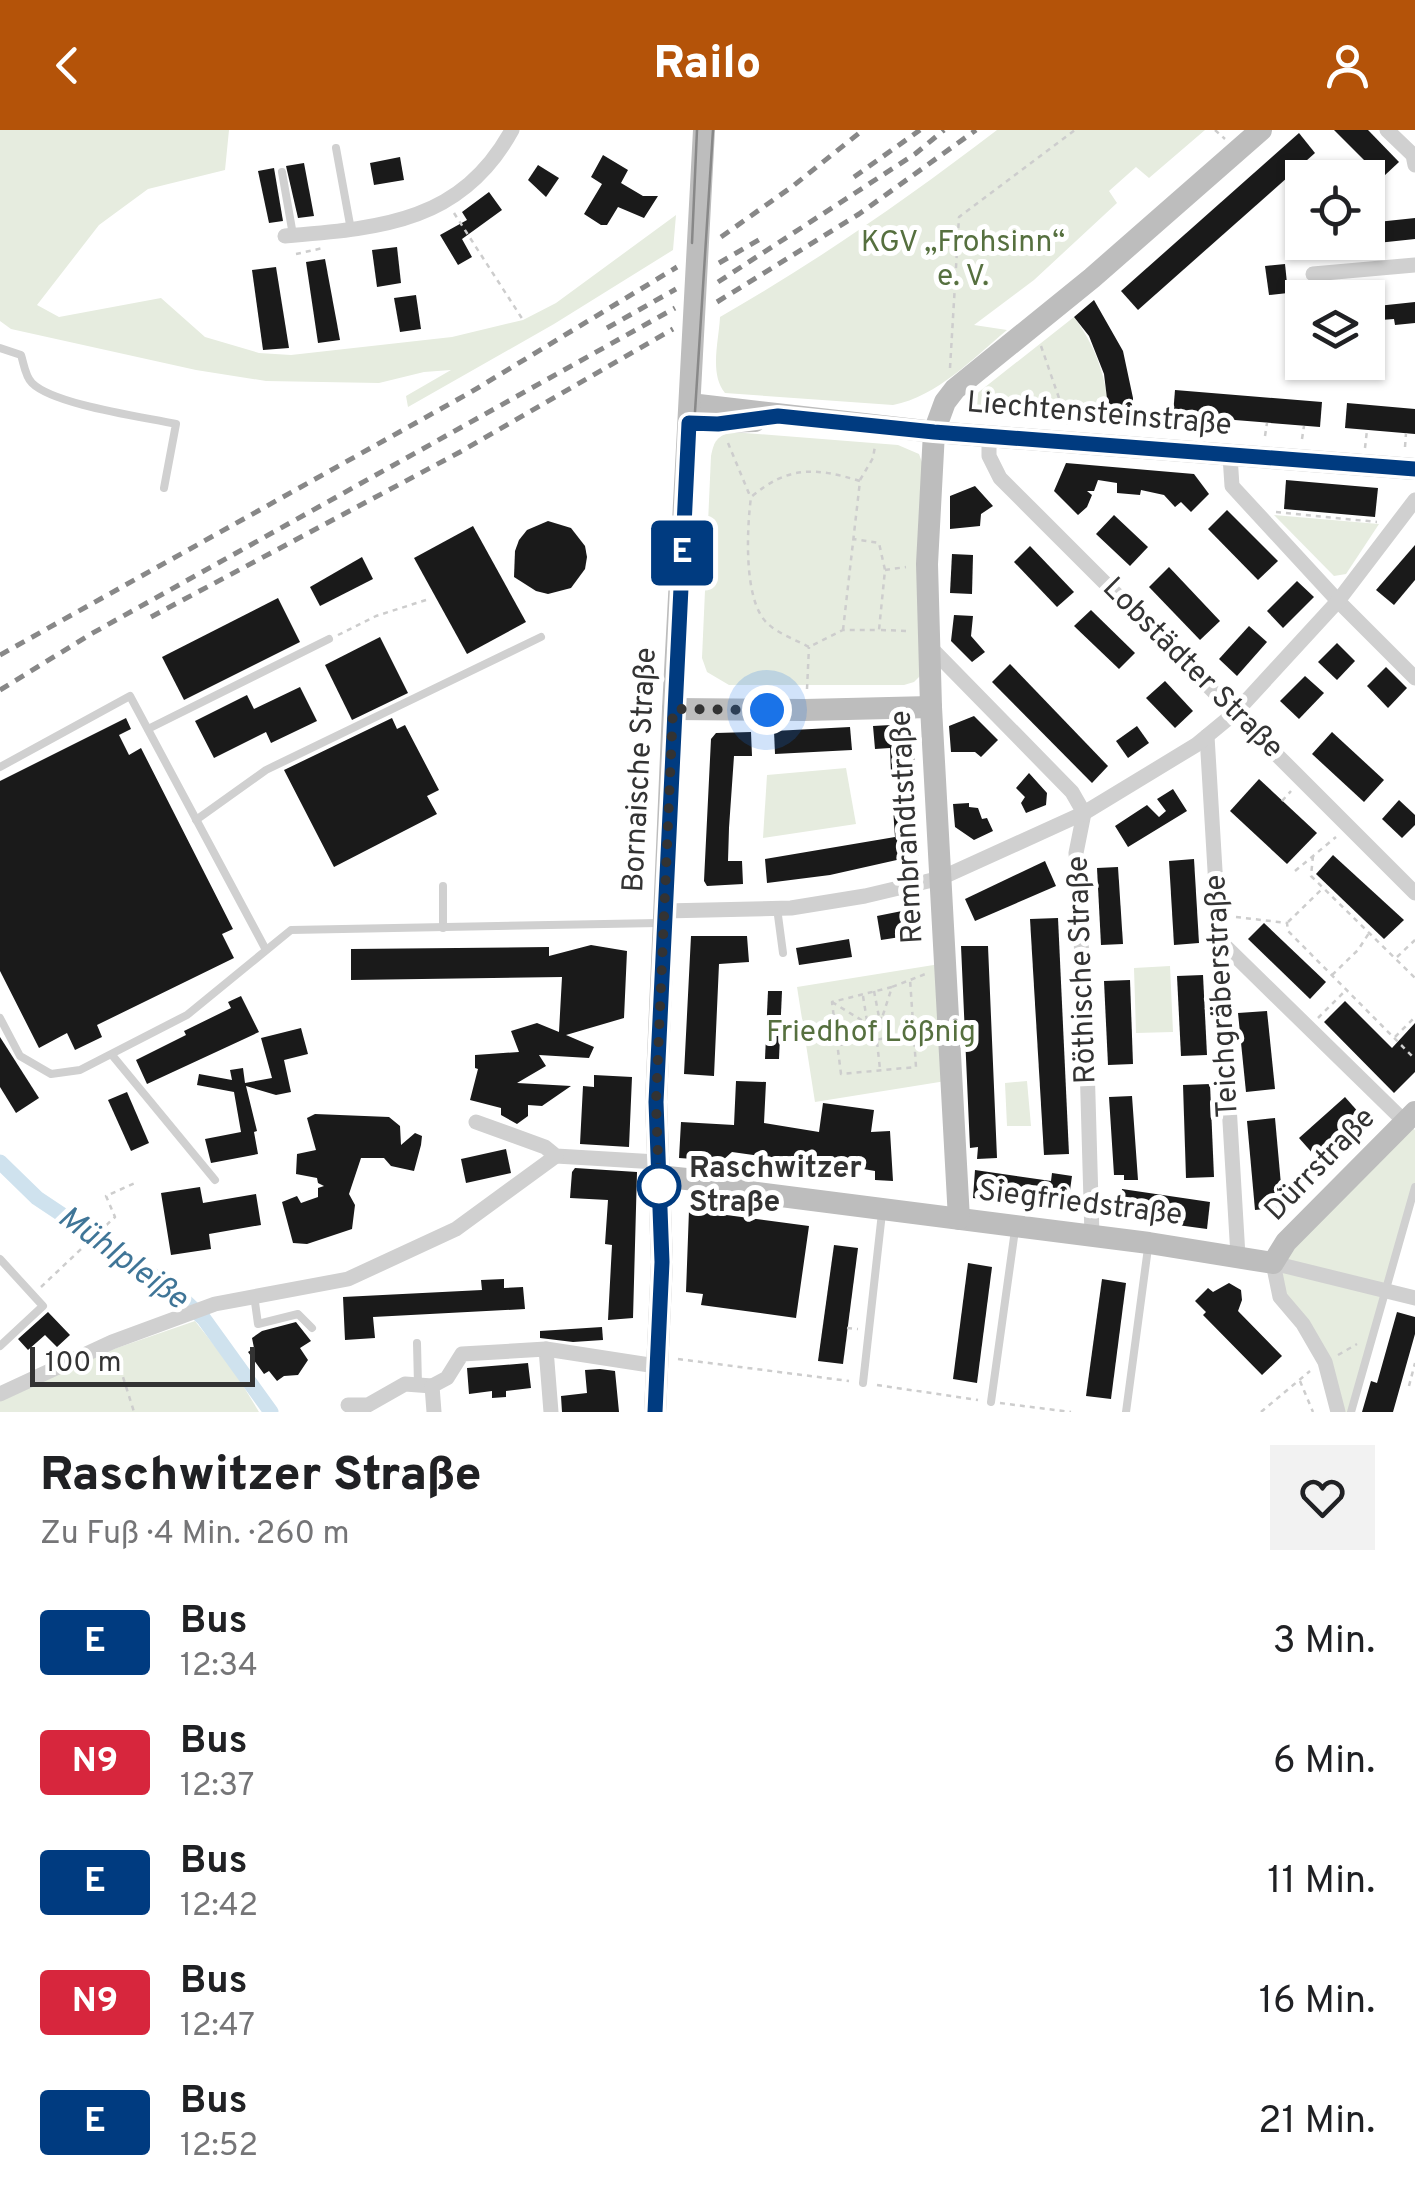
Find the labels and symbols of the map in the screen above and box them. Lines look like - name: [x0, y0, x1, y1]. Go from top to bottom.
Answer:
- park label: KGV „Frohsinn“ e. V.: [861, 225, 1065, 296]
- street label: Liechtensteinstraße: [965, 385, 1233, 445]
- line badge: E: [650, 520, 714, 586]
- street label: Lobstädter Straße: [1094, 571, 1290, 767]
- street label: Bornaische Straße: [616, 647, 666, 893]
- your location: [742, 685, 792, 735]
- street label: Rembrandtstraße: [883, 709, 933, 945]
- street label: Röthische Straße: [1061, 855, 1105, 1085]
- street label: Teichgräberstraße: [1198, 873, 1248, 1119]
- park label: Friedhof Lößnig: [766, 1015, 976, 1052]
- street label: Dürrstraße: [1258, 1100, 1384, 1230]
- place label: Raschwitzer Straße: [689, 1151, 862, 1222]
- marker: Raschwitzer Straße: [638, 1165, 680, 1207]
- street label: Siegfriedstraße: [976, 1173, 1184, 1235]
- water label: Mühlpleiße: [49, 1198, 195, 1320]
- scale bar: [30, 1342, 255, 1386]

